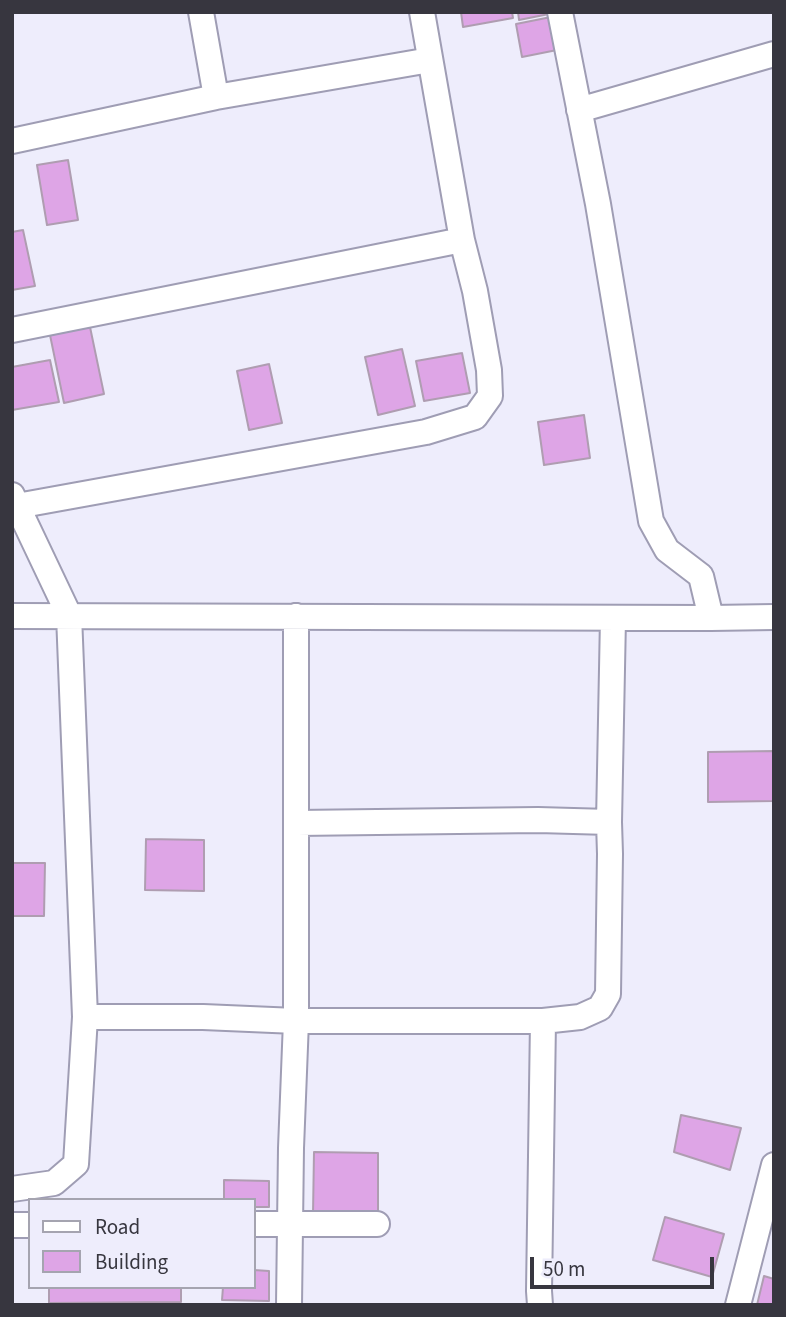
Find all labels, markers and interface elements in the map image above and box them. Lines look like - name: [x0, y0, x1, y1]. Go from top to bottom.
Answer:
- legend: [28, 1198, 256, 1289]
- text: Road: [95, 1212, 140, 1242]
- scale bar: [534, 1244, 718, 1288]
- text: Building: [95, 1247, 168, 1277]
- text: 50 m: [543, 1254, 585, 1284]

